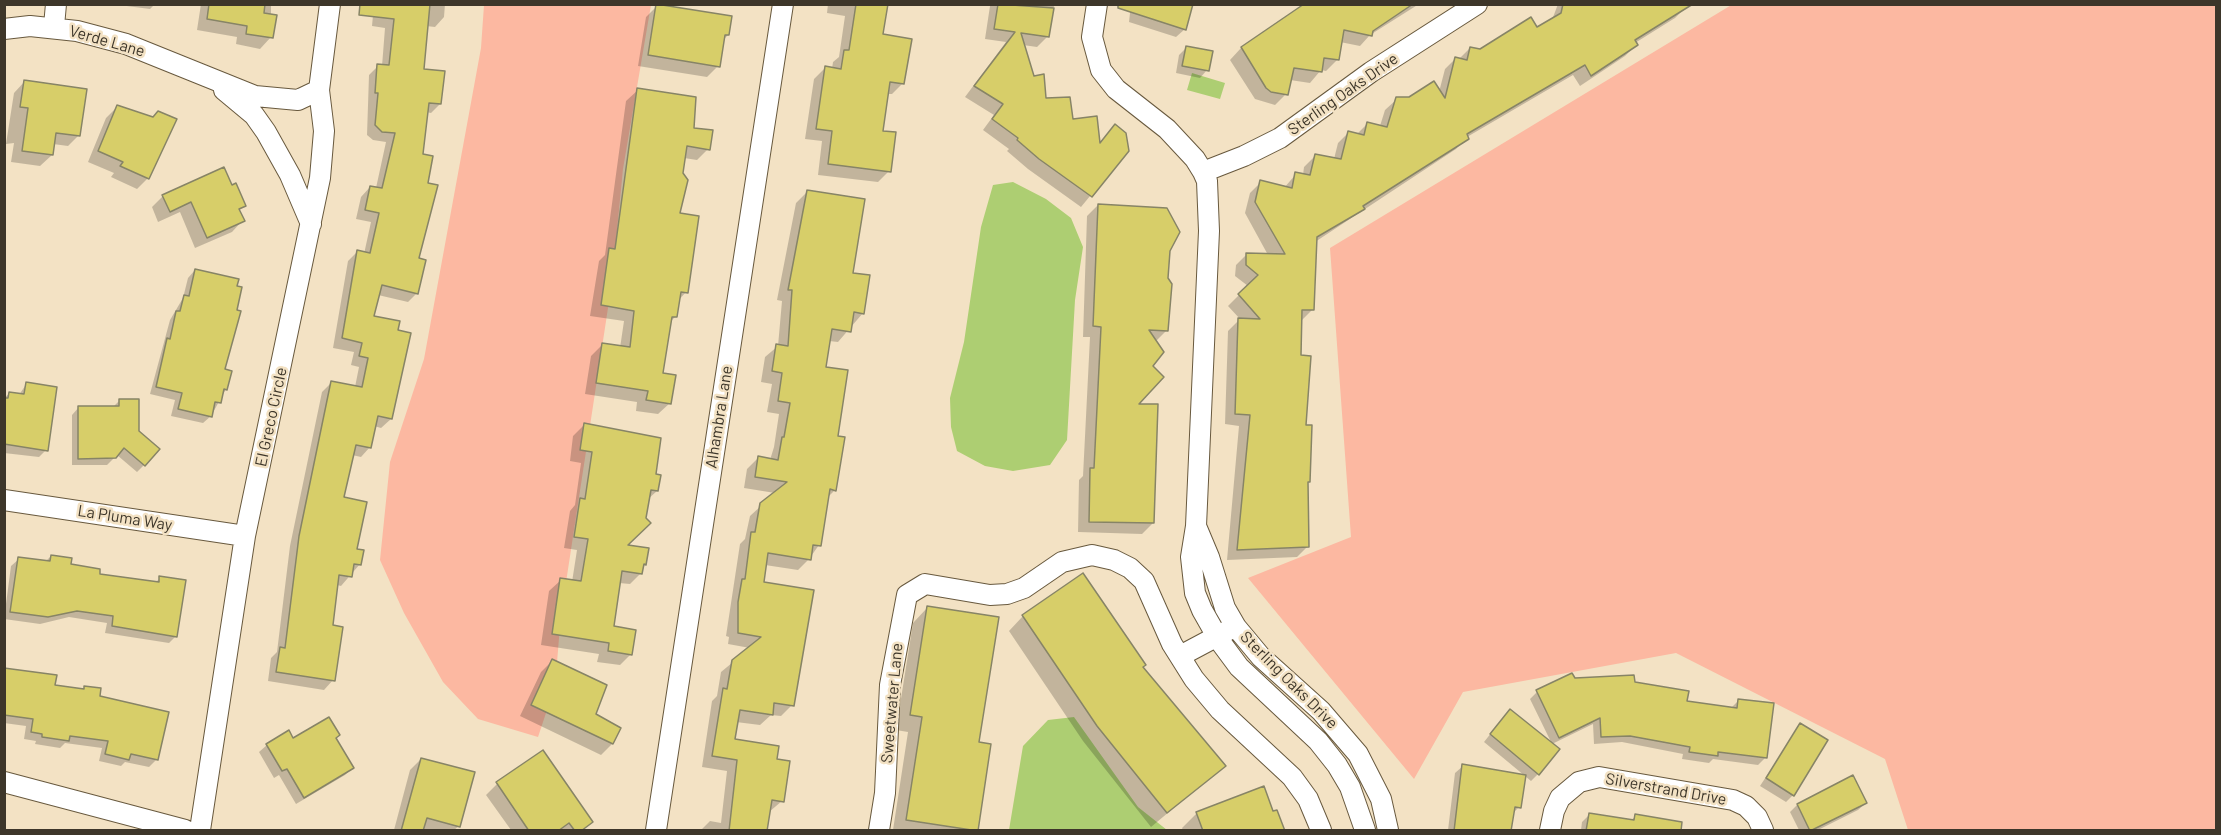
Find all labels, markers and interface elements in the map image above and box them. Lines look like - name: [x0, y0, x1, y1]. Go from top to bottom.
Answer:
- street label: Verde Lane: [67, 21, 147, 61]
- street label: Sterling Oaks Drive: [1284, 49, 1402, 139]
- street label: Alhambra Lane: [701, 364, 737, 470]
- street label: El Greco Circle: [251, 366, 291, 468]
- street label: La Pluma Way: [76, 501, 174, 535]
- street label: Sterling Oaks Drive: [1236, 627, 1342, 733]
- street label: Sweetwater Lane: [877, 642, 907, 764]
- street label: Silverstrand Drive: [1604, 769, 1728, 809]

